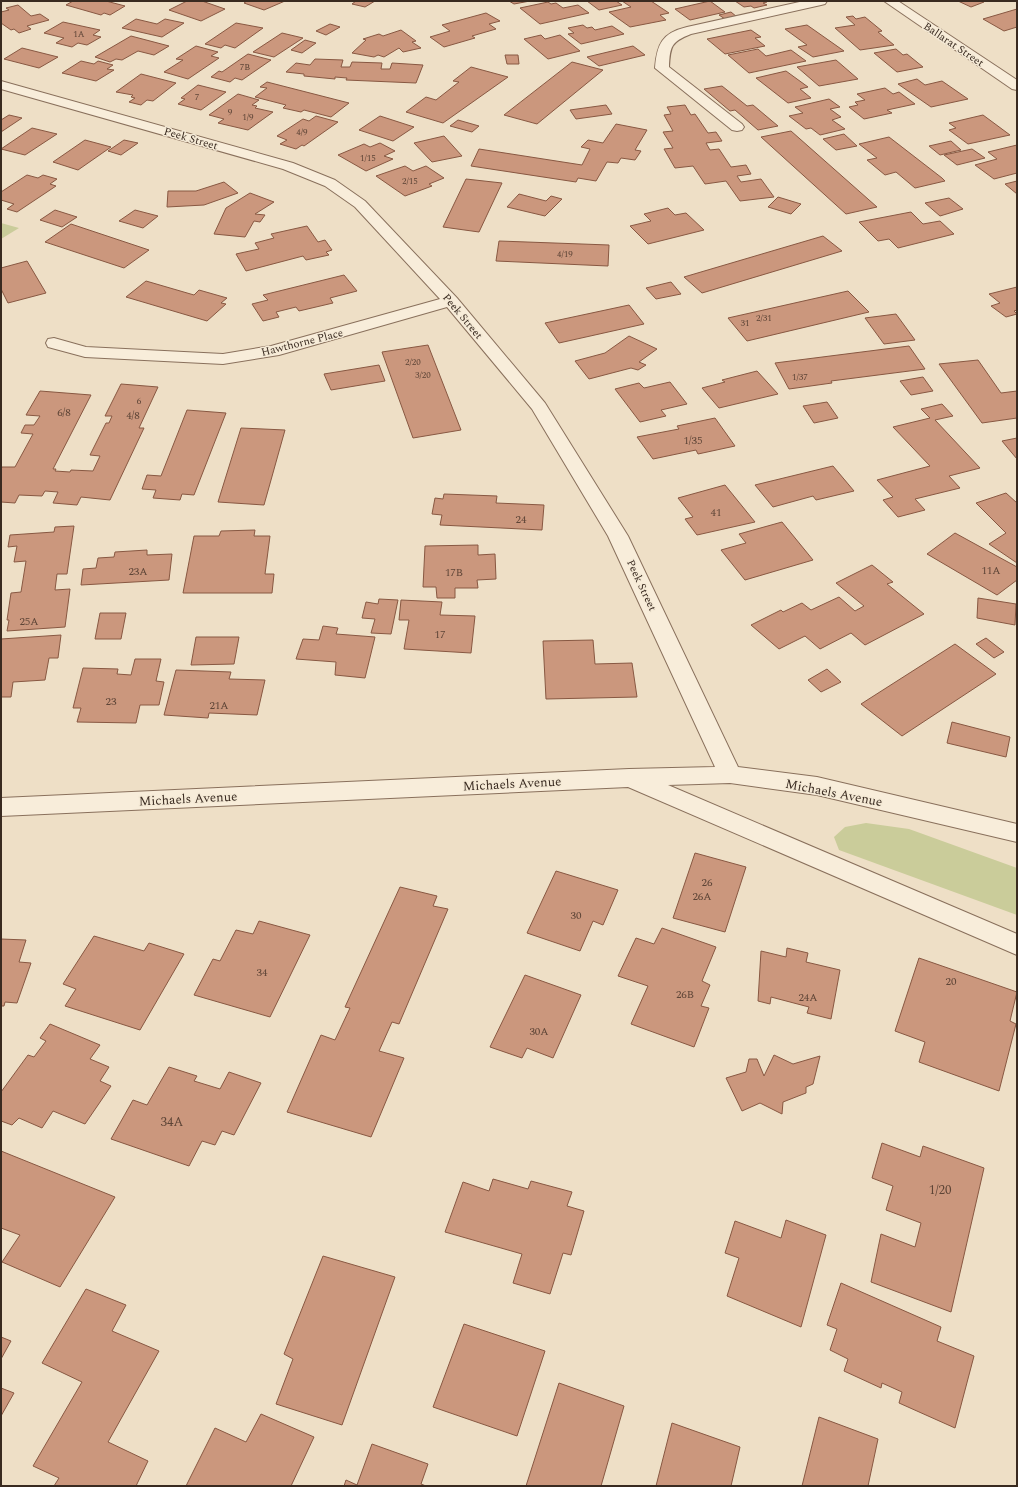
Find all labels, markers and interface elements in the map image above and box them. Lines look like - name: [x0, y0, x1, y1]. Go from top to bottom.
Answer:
- street label: Ballarat Street: [920, 18, 987, 71]
- house number: 1A: [73, 27, 85, 41]
- house number: 7B: [240, 60, 250, 74]
- house number: 7: [195, 90, 200, 104]
- house number: 9: [228, 105, 233, 119]
- house number: 1/9: [242, 110, 254, 124]
- street label: Peek Street: [162, 123, 220, 154]
- house number: 4/9: [296, 125, 308, 139]
- house number: 1/15: [360, 151, 376, 165]
- house number: 2/15: [402, 174, 418, 188]
- house number: 4/19: [557, 247, 573, 261]
- street label: Peek Street: [438, 290, 487, 343]
- house number: 2/31: [756, 311, 772, 325]
- house number: 31: [740, 316, 750, 330]
- street label: Hawthorne Place: [259, 324, 345, 361]
- house number: 2/20: [405, 355, 421, 369]
- house number: 3/20: [415, 368, 431, 382]
- house number: 1/37: [792, 370, 808, 384]
- house number: 6: [137, 394, 142, 408]
- house number: 6/8: [57, 404, 71, 421]
- house number: 4/8: [126, 407, 140, 424]
- house number: 1/35: [683, 432, 703, 449]
- house number: 41: [711, 504, 722, 521]
- house number: 24: [516, 511, 527, 528]
- street label: Peek Street: [622, 557, 661, 614]
- house number: 11A: [981, 562, 1001, 579]
- house number: 23A: [128, 563, 148, 580]
- house number: 17B: [445, 564, 463, 581]
- house number: 25A: [19, 613, 39, 630]
- house number: 17: [435, 626, 446, 643]
- house number: 23: [106, 693, 117, 710]
- house number: 21A: [209, 697, 229, 714]
- street label: Michaels Avenue: [462, 771, 562, 797]
- street label: Michaels Avenue: [784, 774, 884, 812]
- street label: Michaels Avenue: [138, 786, 238, 812]
- house number: 26: [702, 874, 713, 891]
- house number: 26A: [692, 888, 712, 905]
- house number: 30: [571, 907, 582, 924]
- house number: 34: [257, 964, 268, 981]
- house number: 20: [946, 973, 957, 990]
- house number: 26B: [676, 986, 694, 1003]
- house number: 24A: [798, 989, 818, 1006]
- house number: 30A: [529, 1023, 549, 1040]
- house number: 34A: [161, 1112, 184, 1132]
- house number: 1/20: [929, 1180, 952, 1200]

